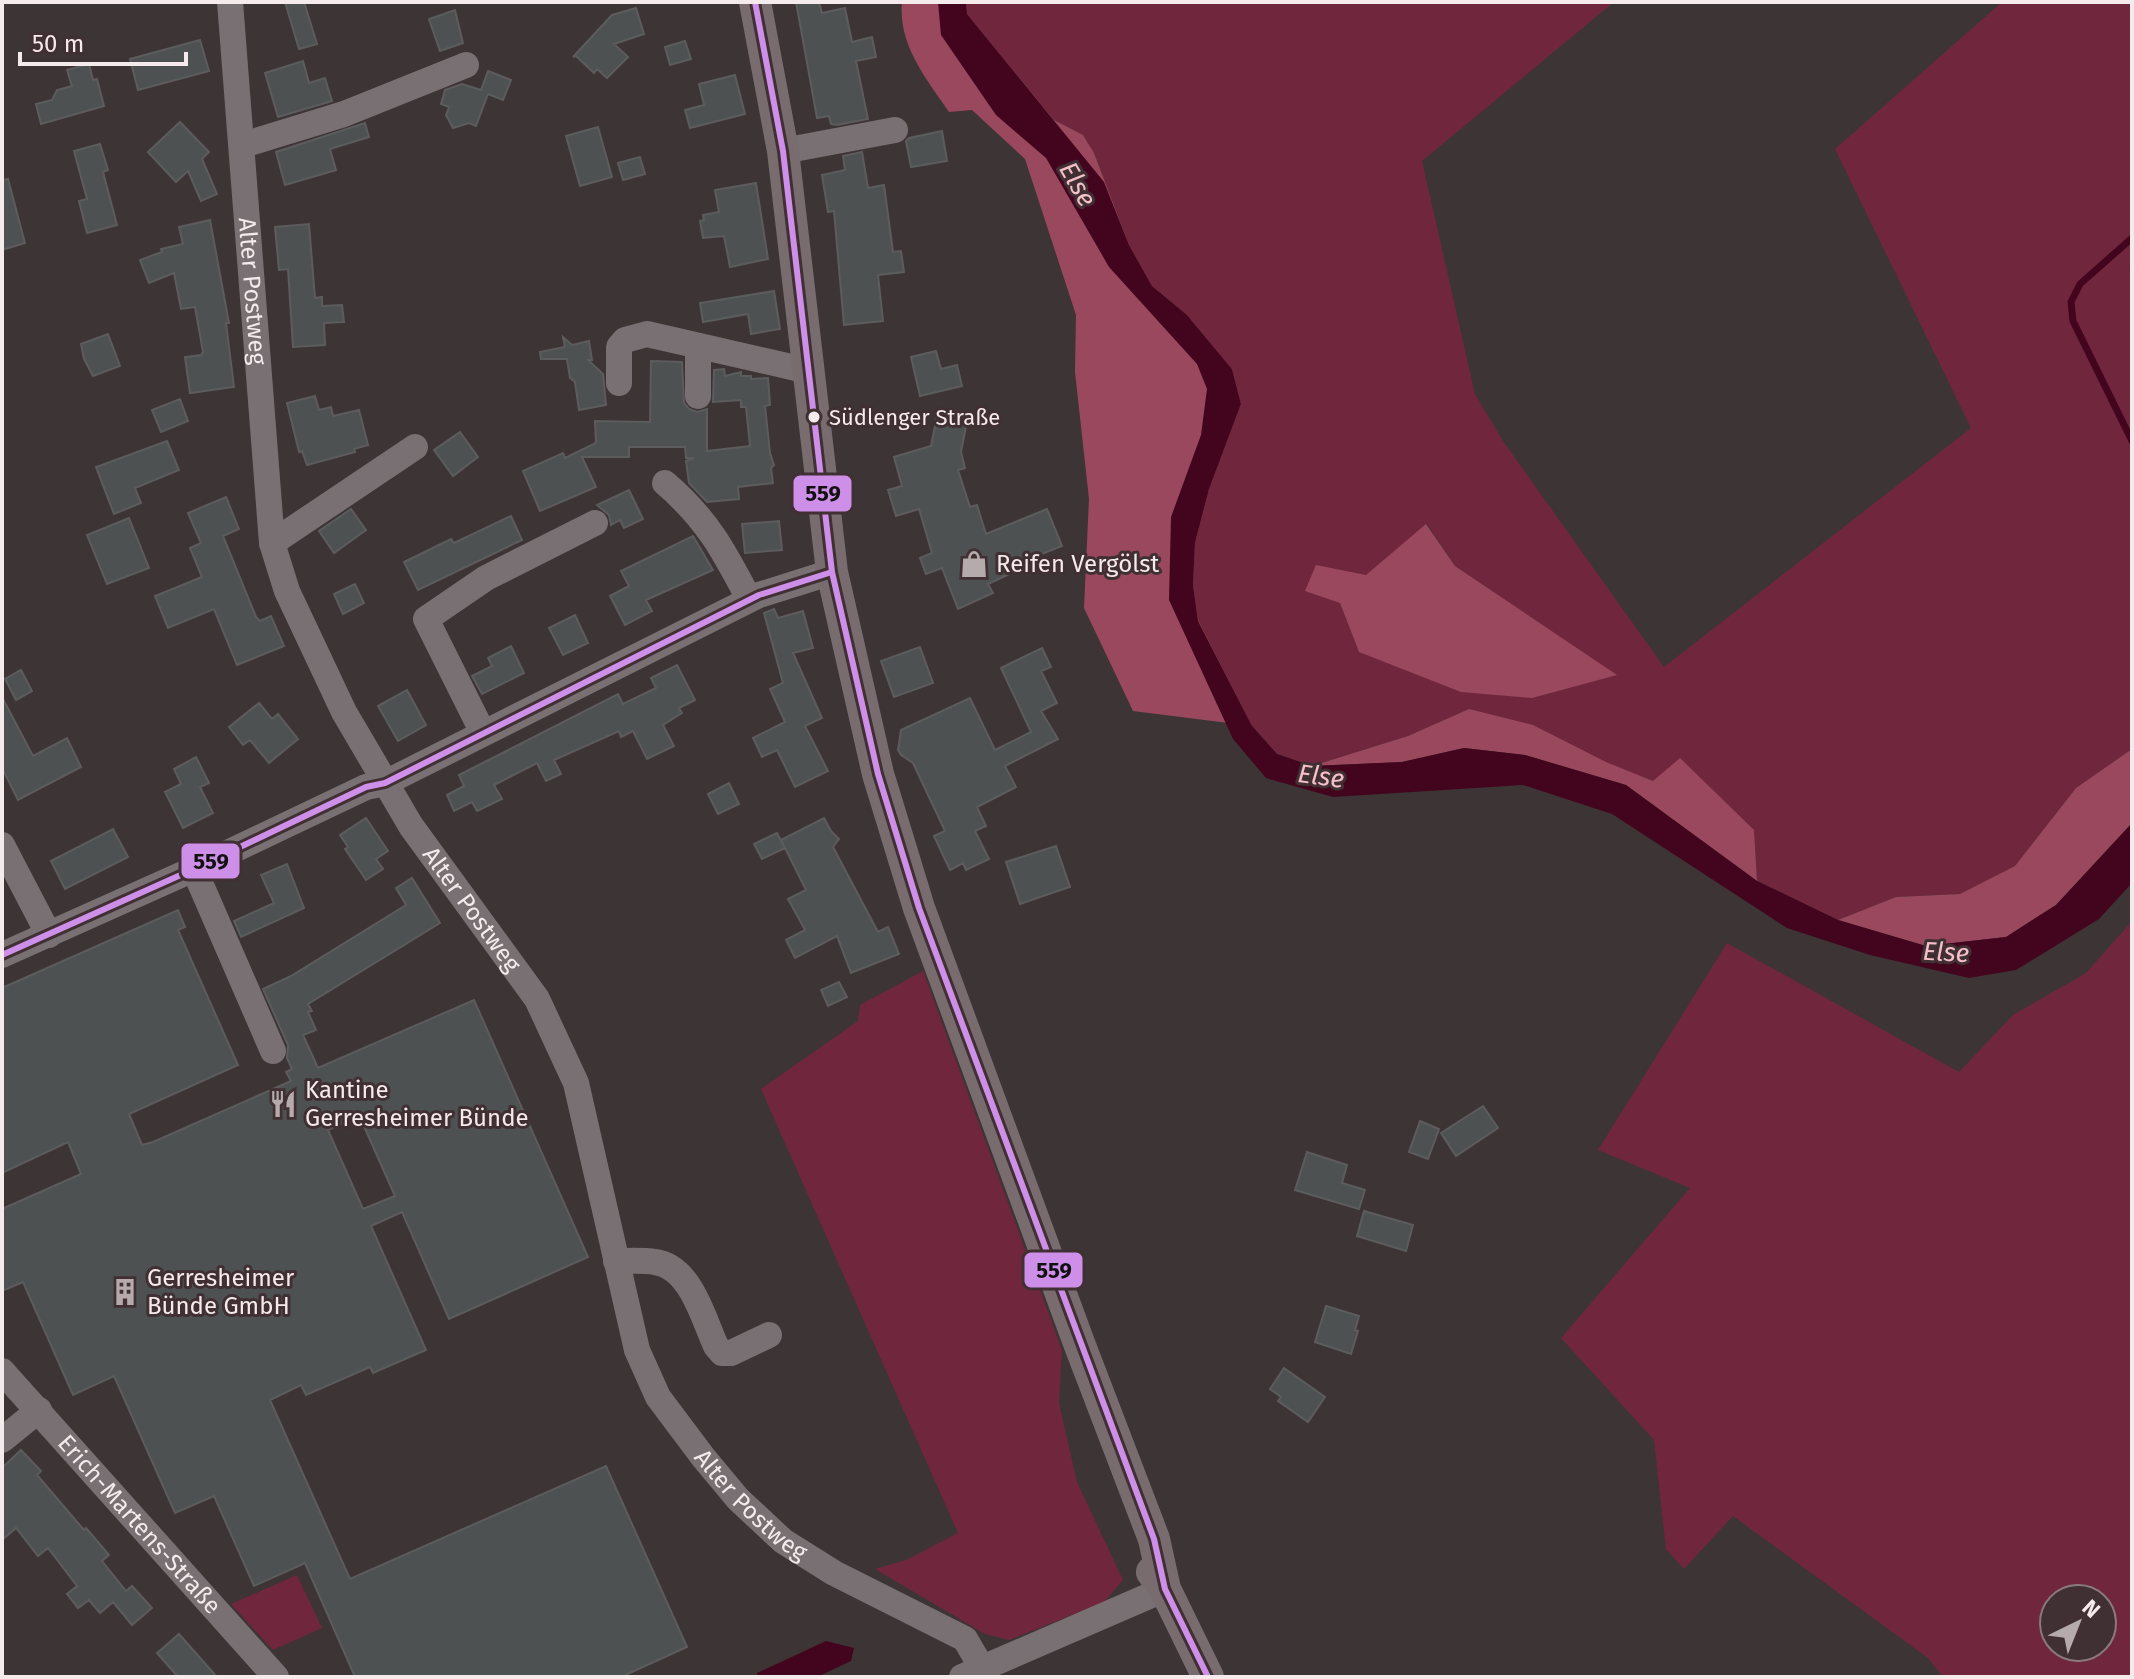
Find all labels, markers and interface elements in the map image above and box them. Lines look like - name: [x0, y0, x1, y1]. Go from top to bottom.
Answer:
- scale bar: [20, 16, 186, 66]
- text: 50 m: [32, 30, 84, 58]
- water label: Else: [1053, 156, 1103, 212]
- street label: Alter Postweg: [233, 216, 272, 366]
- place label: Südlenger Straße: [829, 404, 1000, 431]
- marker: Südlenger Straße: [806, 409, 822, 425]
- line badge: 559: [792, 474, 853, 513]
- text: 559: [805, 480, 841, 507]
- shop icon: Reifen Vergölst: [959, 549, 989, 579]
- place label: Reifen Vergölst: [996, 550, 1159, 578]
- water label: Else: [1296, 758, 1346, 795]
- street label: Alter Postweg: [417, 841, 527, 978]
- line badge: 559: [180, 842, 241, 880]
- text: 559: [193, 848, 229, 875]
- water label: Else: [1922, 936, 1970, 969]
- place label: Kantine Gerresheimer Bünde: [305, 1076, 529, 1132]
- restaurant icon: Kantine Gerresheimer Bünde: [268, 1089, 298, 1119]
- line badge: 559: [1023, 1251, 1084, 1289]
- text: 559: [1036, 1257, 1072, 1284]
- place label: Gerresheimer Bünde GmbH: [147, 1264, 295, 1320]
- building icon: Gerresheimer Bünde GmbH: [110, 1277, 140, 1307]
- street label: Erich-Martens-Straße: [52, 1429, 227, 1620]
- street label: Alter Postweg: [689, 1444, 813, 1567]
- north arrow: [2038, 1583, 2118, 1663]
- text: N: [2077, 1594, 2106, 1624]

